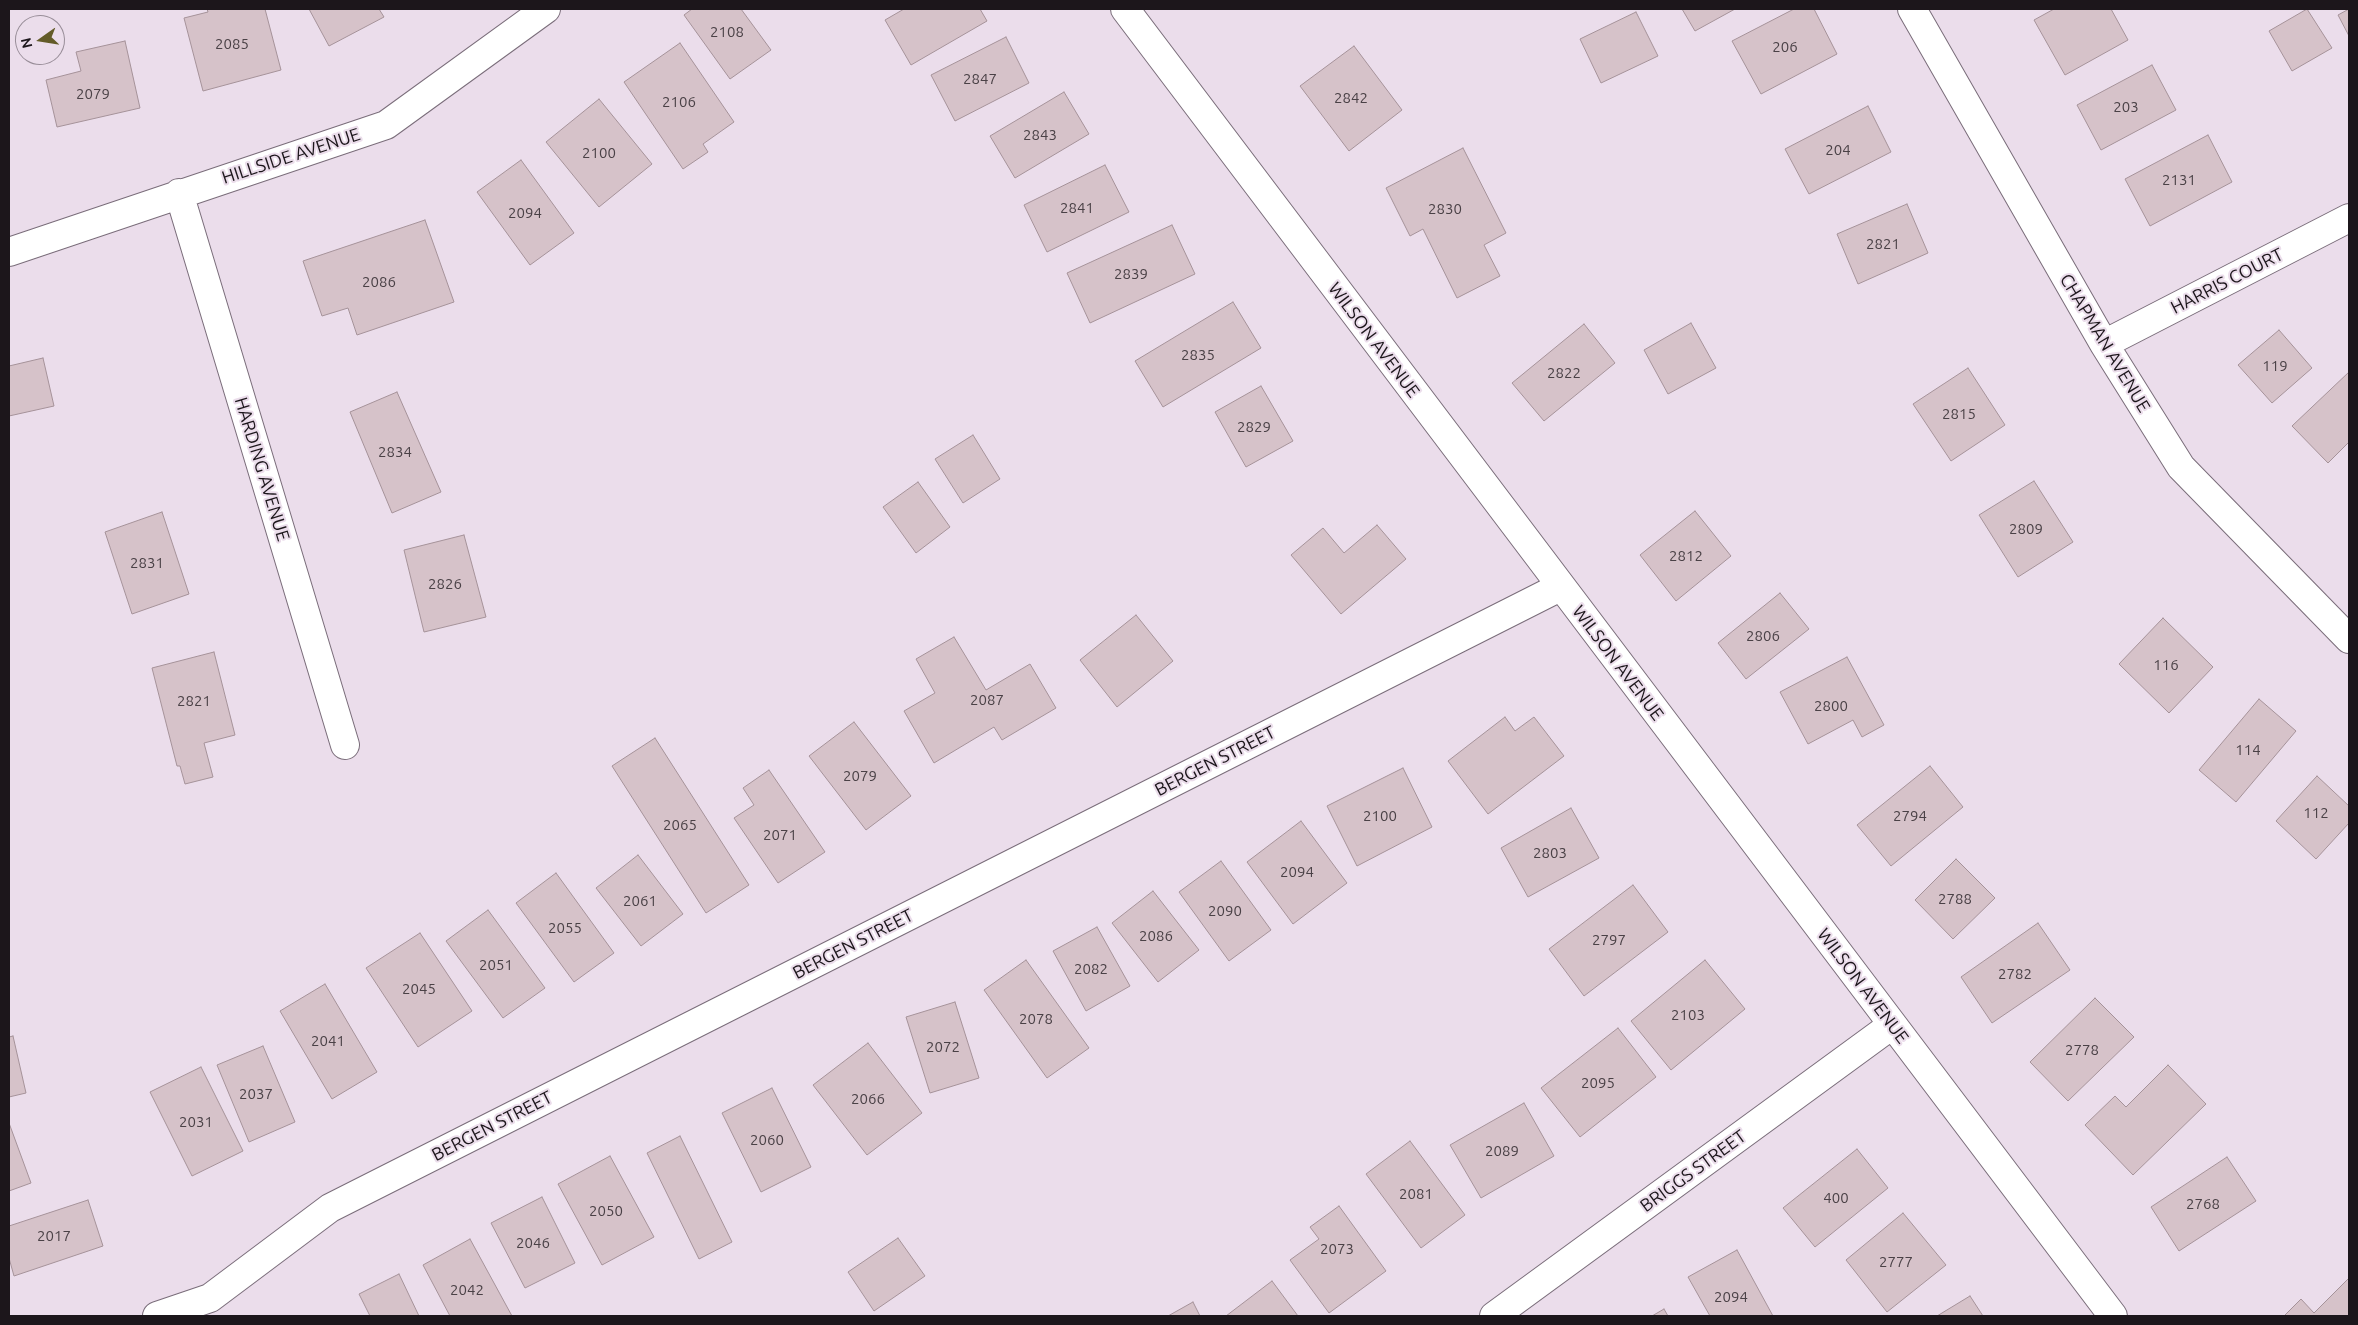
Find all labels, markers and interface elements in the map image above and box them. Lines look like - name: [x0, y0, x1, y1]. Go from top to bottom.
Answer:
- north arrow: [15, 15, 65, 65]
- house number: 2108: [710, 23, 744, 41]
- house number: 2085: [215, 35, 249, 53]
- text: N: [17, 36, 35, 50]
- house number: 206: [1772, 38, 1798, 56]
- house number: 2847: [963, 70, 997, 88]
- house number: 2079: [76, 85, 110, 103]
- house number: 2842: [1334, 89, 1368, 107]
- house number: 2106: [662, 93, 696, 111]
- house number: 203: [2113, 98, 2139, 116]
- street label: HILLSIDE AVENUE: [219, 123, 363, 189]
- house number: 2843: [1023, 126, 1057, 144]
- house number: 204: [1825, 141, 1851, 159]
- house number: 2100: [582, 144, 616, 162]
- house number: 2131: [2162, 171, 2196, 189]
- house number: 2841: [1060, 199, 1094, 217]
- house number: 2830: [1428, 200, 1462, 218]
- house number: 2094: [508, 204, 542, 222]
- house number: 2821: [1866, 235, 1900, 253]
- street label: HARRIS COURT: [2167, 243, 2287, 319]
- house number: 2839: [1114, 265, 1148, 283]
- street label: CHAPMAN AVENUE: [2055, 270, 2155, 416]
- house number: 2086: [362, 273, 396, 291]
- street label: WILSON AVENUE: [1324, 278, 1424, 402]
- house number: 2835: [1181, 346, 1215, 364]
- house number: 119: [2262, 357, 2288, 375]
- house number: 2822: [1547, 364, 1581, 382]
- street label: HARDING AVENUE: [230, 394, 294, 544]
- house number: 2815: [1942, 405, 1976, 423]
- house number: 2829: [1237, 418, 1271, 436]
- house number: 2834: [378, 443, 412, 461]
- house number: 2809: [2009, 520, 2043, 538]
- house number: 2812: [1669, 547, 1703, 565]
- house number: 2831: [130, 554, 164, 572]
- house number: 2826: [428, 575, 462, 593]
- street label: WILSON AVENUE: [1568, 601, 1668, 725]
- house number: 2806: [1746, 627, 1780, 645]
- house number: 116: [2153, 656, 2179, 674]
- house number: 2087: [970, 691, 1004, 709]
- house number: 2821: [177, 692, 211, 710]
- house number: 2800: [1814, 697, 1848, 715]
- street label: BERGEN STREET: [1151, 721, 1279, 801]
- house number: 114: [2235, 741, 2261, 759]
- house number: 2079: [843, 767, 877, 785]
- house number: 112: [2303, 804, 2329, 822]
- house number: 2100: [1363, 807, 1397, 825]
- house number: 2794: [1893, 807, 1927, 825]
- house number: 2065: [663, 816, 697, 834]
- house number: 2071: [763, 826, 797, 844]
- house number: 2803: [1533, 844, 1567, 862]
- house number: 2094: [1280, 863, 1314, 881]
- house number: 2788: [1938, 890, 1972, 908]
- house number: 2061: [623, 892, 657, 910]
- house number: 2090: [1208, 902, 1242, 920]
- street label: BERGEN STREET: [789, 904, 917, 984]
- house number: 2055: [548, 919, 582, 937]
- street label: WILSON AVENUE: [1813, 924, 1913, 1048]
- house number: 2086: [1139, 927, 1173, 945]
- house number: 2797: [1592, 931, 1626, 949]
- house number: 2051: [479, 956, 513, 974]
- house number: 2082: [1074, 960, 1108, 978]
- house number: 2782: [1998, 965, 2032, 983]
- house number: 2045: [402, 980, 436, 998]
- house number: 2103: [1671, 1006, 1705, 1024]
- house number: 2078: [1019, 1010, 1053, 1028]
- house number: 2041: [311, 1032, 345, 1050]
- house number: 2072: [926, 1038, 960, 1056]
- house number: 2778: [2065, 1041, 2099, 1059]
- house number: 2095: [1581, 1074, 1615, 1092]
- house number: 2037: [239, 1085, 273, 1103]
- street label: BERGEN STREET: [428, 1086, 556, 1166]
- house number: 2066: [851, 1090, 885, 1108]
- house number: 2031: [179, 1113, 213, 1131]
- street label: BRIGGS STREET: [1636, 1125, 1750, 1217]
- house number: 2060: [750, 1131, 784, 1149]
- house number: 2089: [1485, 1142, 1519, 1160]
- house number: 2081: [1399, 1185, 1433, 1203]
- house number: 400: [1823, 1189, 1849, 1207]
- house number: 2768: [2186, 1195, 2220, 1213]
- house number: 2050: [589, 1202, 623, 1220]
- house number: 2017: [37, 1227, 71, 1245]
- house number: 2046: [516, 1234, 550, 1252]
- house number: 2073: [1320, 1240, 1354, 1258]
- house number: 2777: [1879, 1253, 1913, 1271]
- house number: 2042: [450, 1281, 484, 1299]
- house number: 2094: [1714, 1288, 1748, 1306]

